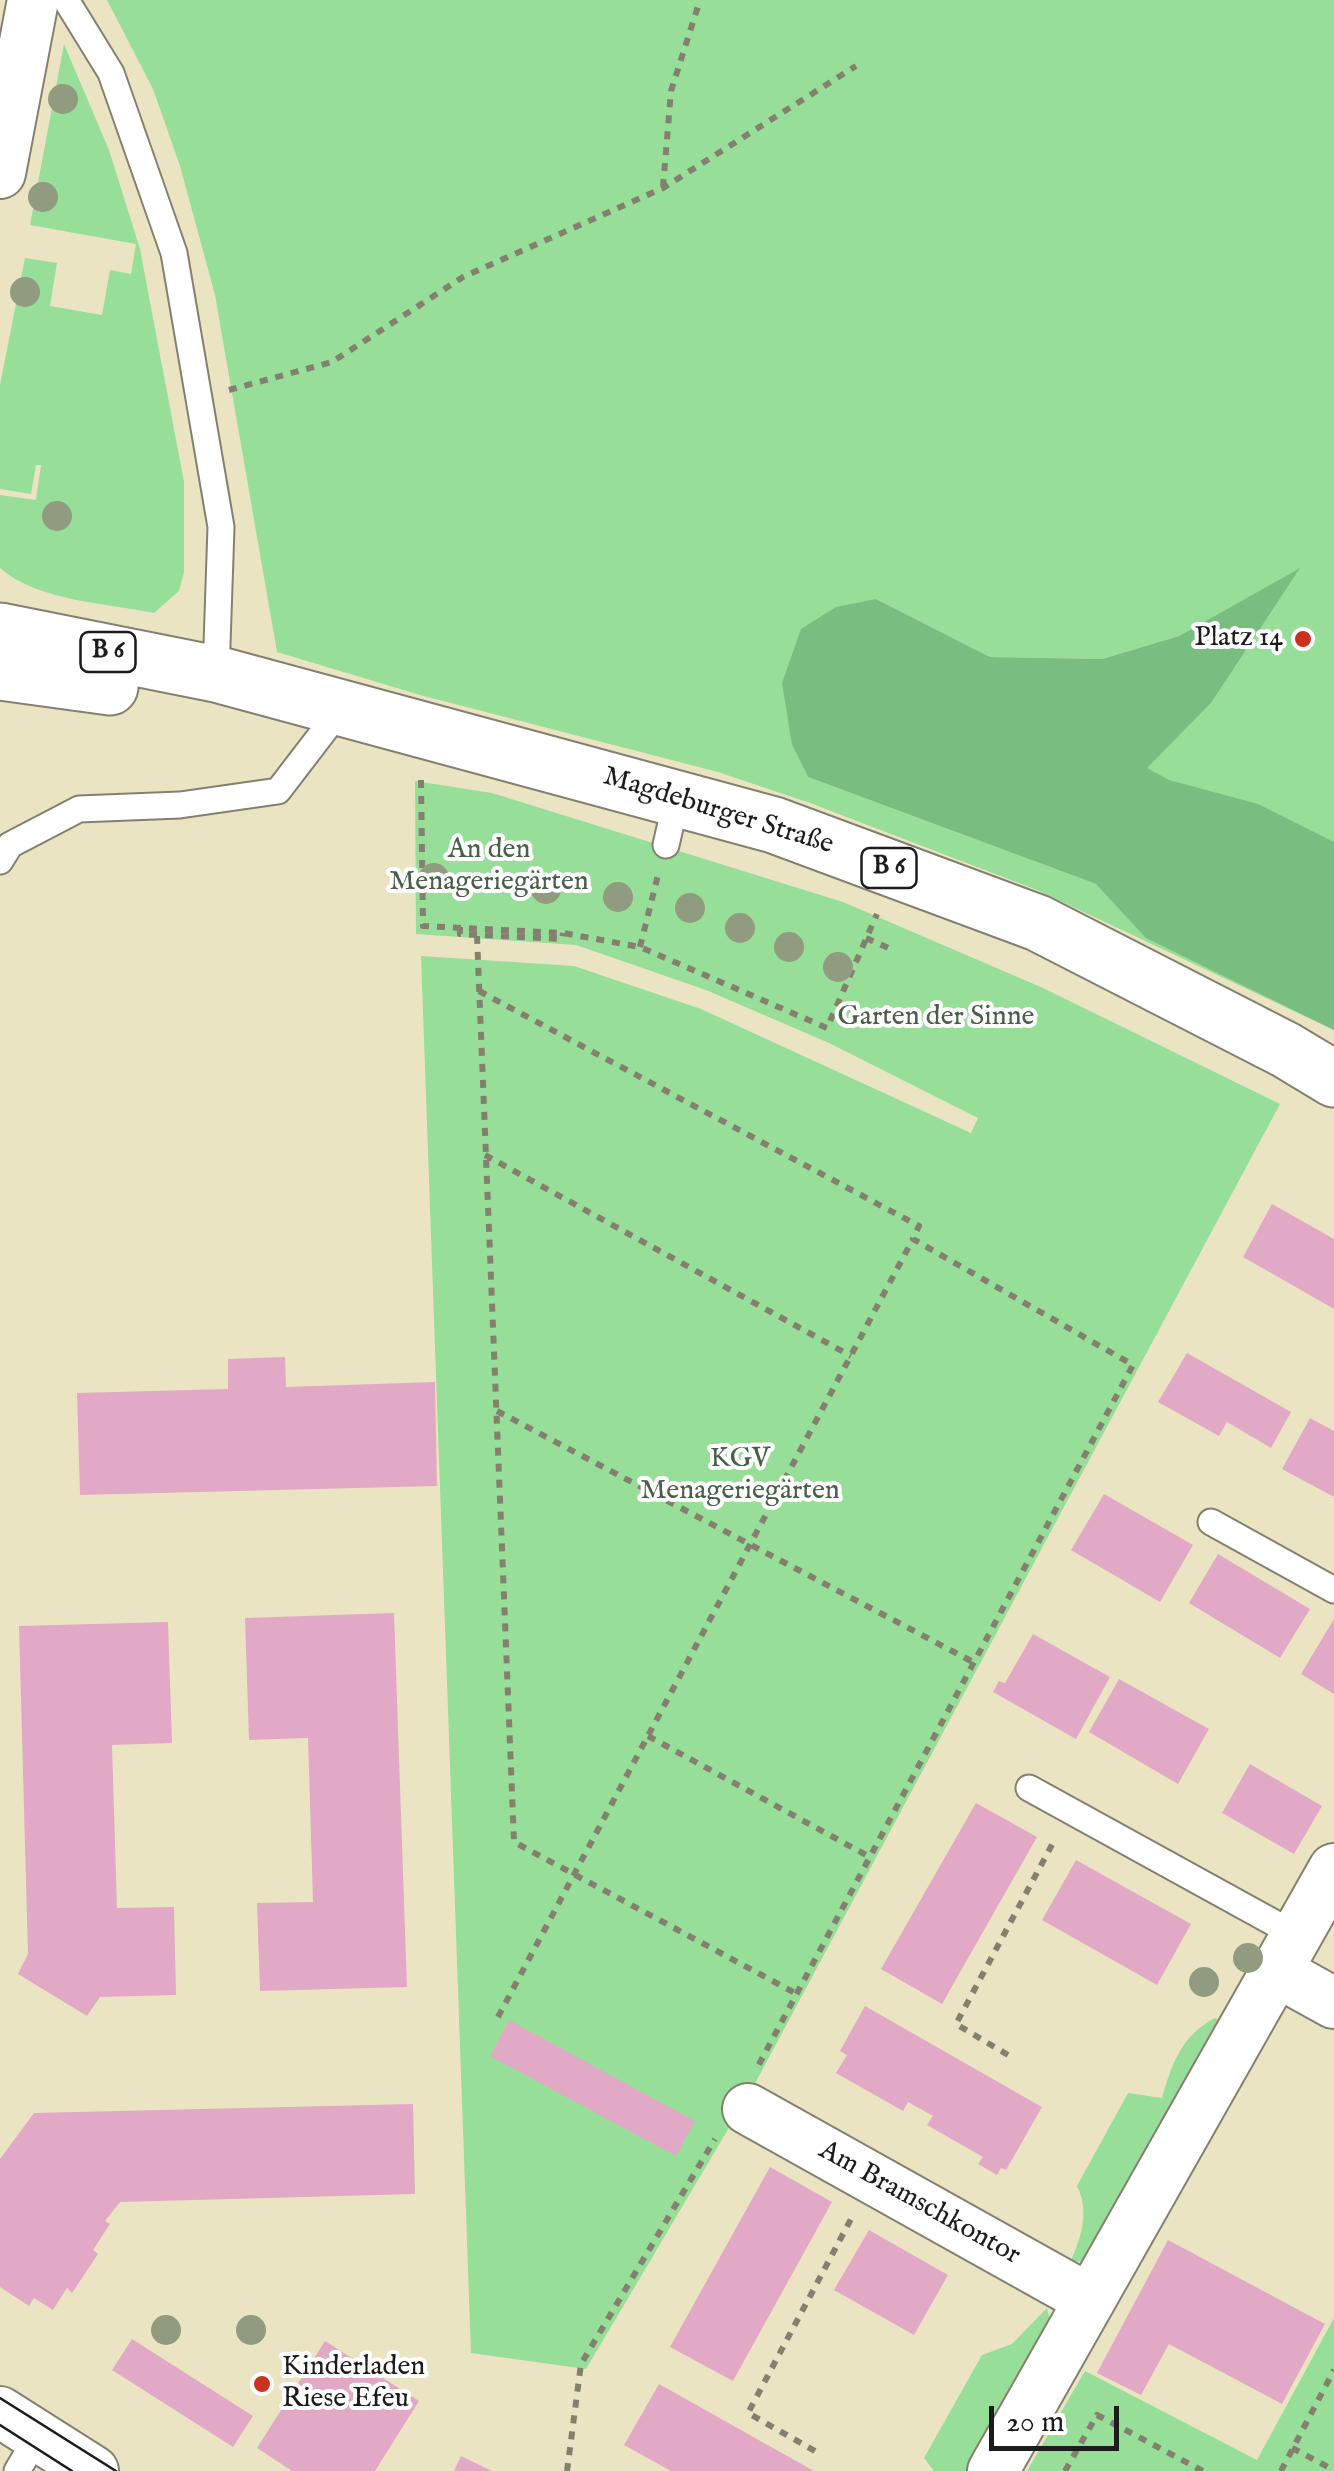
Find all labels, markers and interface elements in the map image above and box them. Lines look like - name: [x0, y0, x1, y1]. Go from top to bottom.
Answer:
- place label: Platz 14: [1194, 622, 1283, 656]
- marker: Platz 14: [1292, 628, 1314, 650]
- road number: B 6: [80, 632, 136, 672]
- street label: Magdeburger Straße: [599, 761, 837, 863]
- park label: An den Menageriegärten: [389, 834, 589, 900]
- road number: B 6: [862, 848, 916, 888]
- park label: Garten der Sinne: [838, 1001, 1034, 1035]
- park label: KGV Menageriegärten: [640, 1443, 840, 1509]
- street label: Am Bramschkontor: [812, 2135, 1026, 2273]
- place label: Kinderladen Riese Efeu: [282, 2351, 425, 2417]
- marker: Kinderladen Riese Efeu: [251, 2373, 273, 2395]
- scale bar: [994, 2386, 1124, 2448]
- text: 20 m: [1006, 2404, 1065, 2442]

